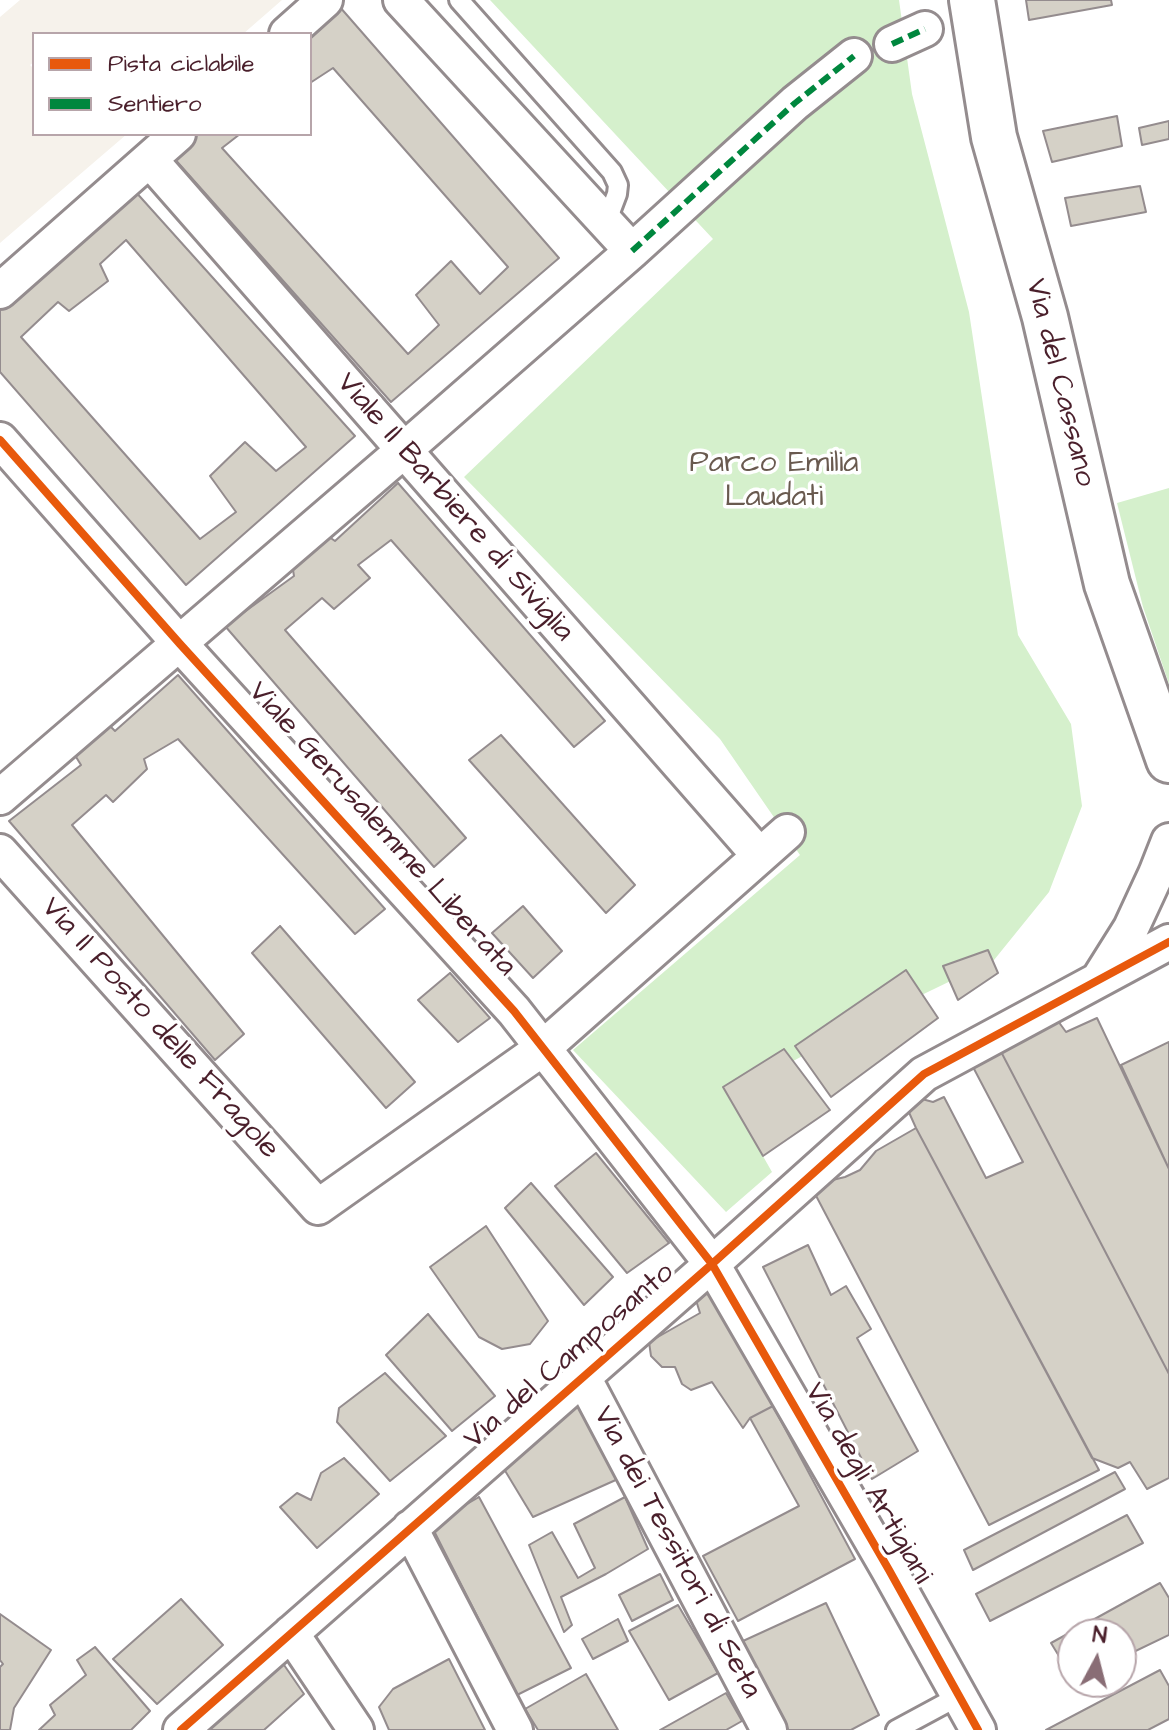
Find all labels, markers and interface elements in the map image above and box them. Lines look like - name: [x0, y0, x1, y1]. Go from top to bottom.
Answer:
- legend: [32, 32, 312, 136]
- text: Pista ciclabile: [108, 47, 254, 81]
- text: Sentiero: [108, 87, 201, 121]
- street label: Via del Cassano: [1016, 275, 1102, 491]
- street label: Viale Il Barbiere di Siviglia: [327, 366, 581, 650]
- park label: Parco Emilia Laudati: [690, 447, 858, 518]
- street label: Viale Gerusalemme Liberata: [239, 675, 523, 985]
- street label: Via Il Posto delle Fragole: [32, 891, 286, 1167]
- street label: Via del Camposanto: [458, 1256, 682, 1458]
- street label: Via degli Artigiani: [795, 1377, 939, 1591]
- street label: Via dei Tessitori di Seta: [584, 1401, 768, 1705]
- north arrow: [1057, 1618, 1137, 1698]
- text: N: [1091, 1619, 1108, 1652]

